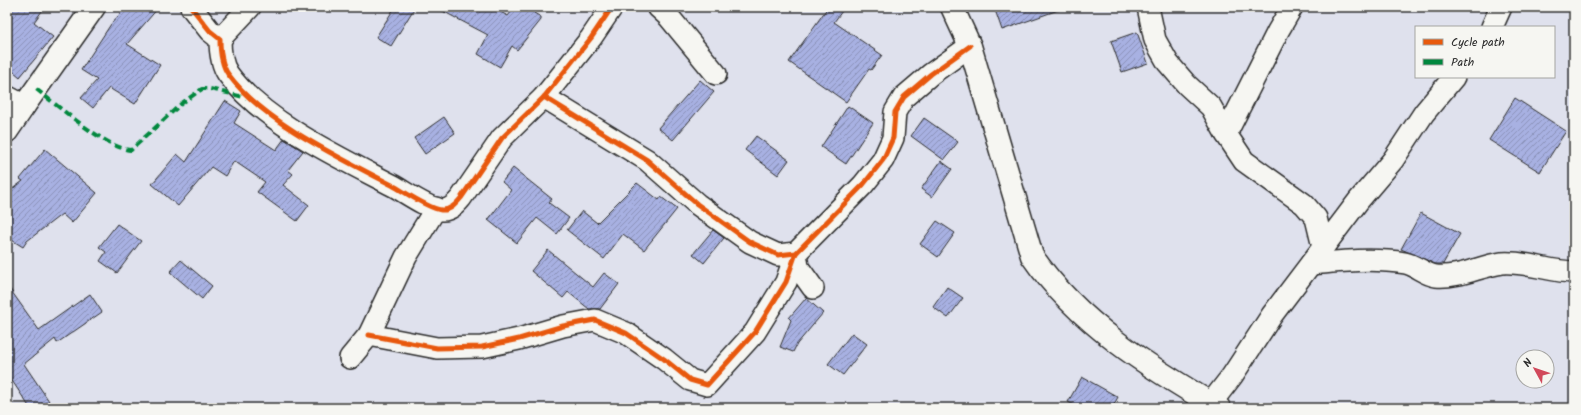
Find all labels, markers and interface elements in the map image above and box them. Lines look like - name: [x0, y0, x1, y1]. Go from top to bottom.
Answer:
- legend: [1415, 26, 1555, 78]
- text: Cycle path: [1451, 33, 1505, 52]
- text: Path: [1451, 53, 1474, 72]
- north arrow: [1515, 349, 1555, 389]
- text: N: [1519, 355, 1537, 372]

